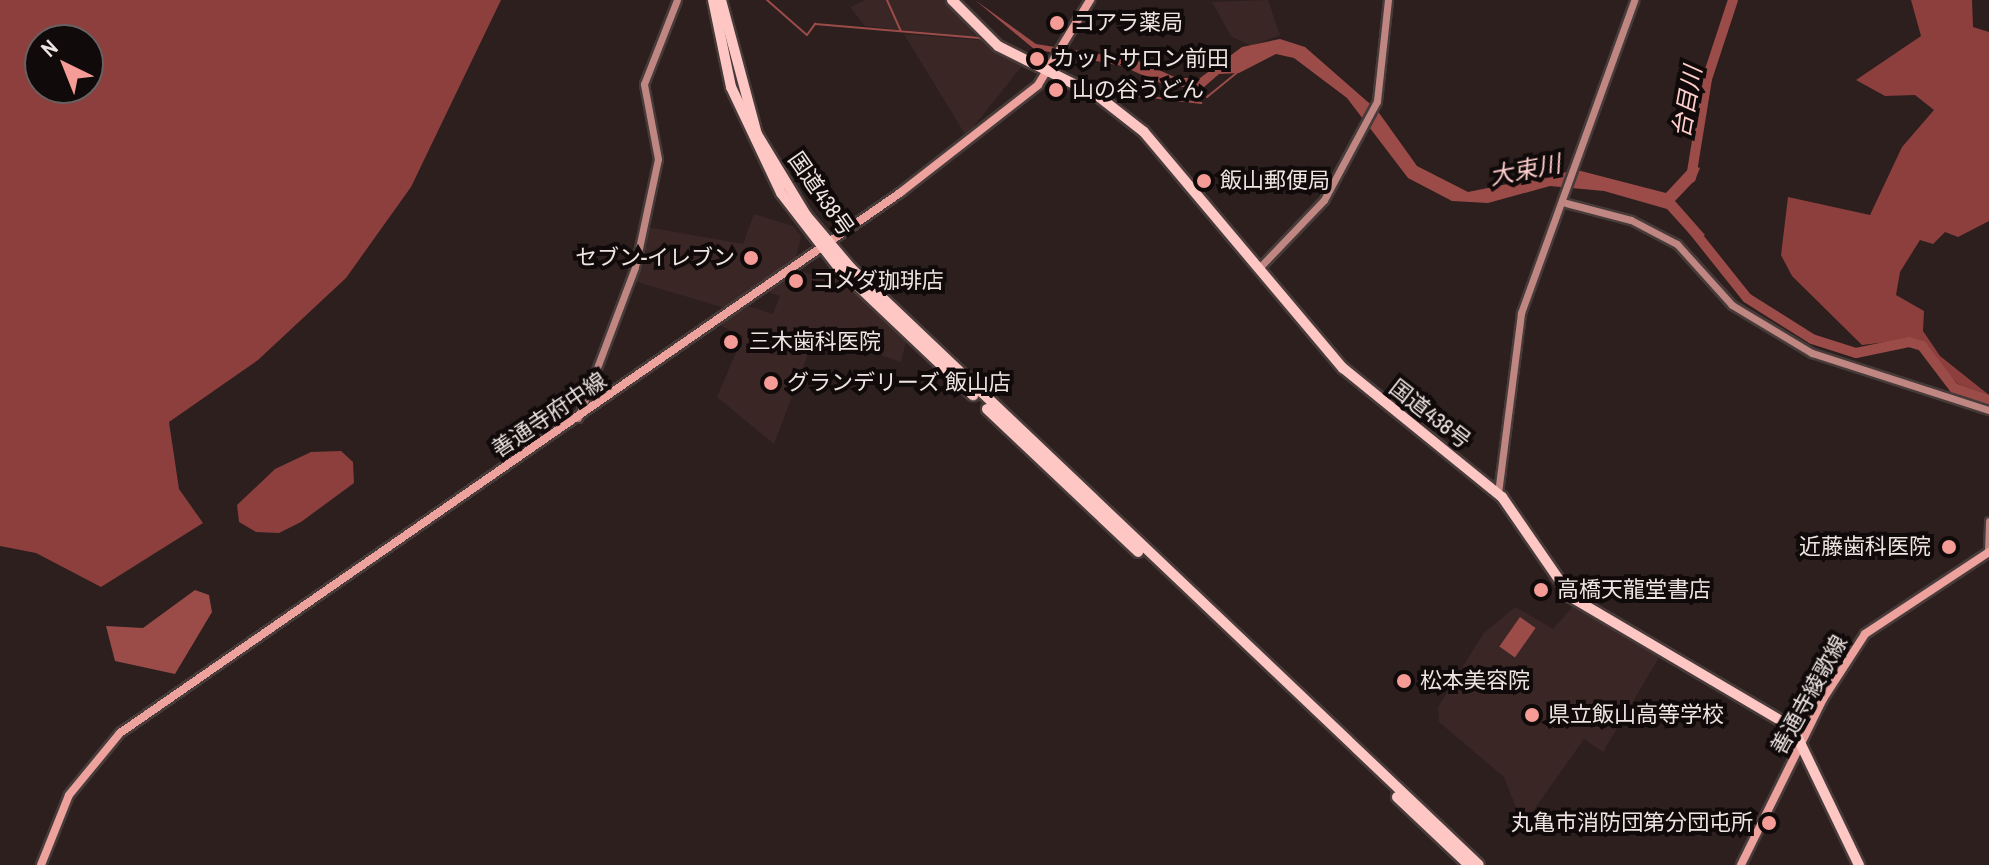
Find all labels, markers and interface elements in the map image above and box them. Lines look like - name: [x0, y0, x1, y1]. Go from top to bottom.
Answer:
- place label: コアラ薬局: [1073, 10, 1183, 36]
- marker: コアラ薬局: [1048, 14, 1066, 32]
- north arrow: [24, 24, 104, 104]
- text: N: [34, 32, 64, 63]
- place label: カットサロン前田: [1053, 46, 1229, 72]
- marker: カットサロン前田: [1028, 50, 1046, 68]
- water label: 台目川: [1667, 64, 1707, 140]
- place label: 山の谷うどん: [1072, 77, 1204, 103]
- marker: 山の谷うどん: [1047, 81, 1065, 99]
- street label: 国道438号: [783, 147, 859, 241]
- water label: 大束川: [1487, 149, 1563, 191]
- place label: 飯山郵便局: [1220, 168, 1330, 194]
- marker: 飯山郵便局: [1195, 172, 1213, 190]
- place label: セブン-イレブン: [575, 245, 735, 271]
- marker: セブン-イレブン: [742, 249, 760, 267]
- place label: コメダ珈琲店: [812, 268, 944, 294]
- marker: コメダ珈琲店: [787, 272, 805, 290]
- place label: 三木歯科医院: [749, 329, 881, 355]
- marker: 三木歯科医院: [720, 331, 742, 353]
- street label: 善通寺府中線: [487, 367, 611, 463]
- place label: グランデリーズ 飯山店: [787, 370, 1012, 396]
- marker: グランデリーズ 飯山店: [762, 374, 780, 392]
- street label: 国道438号: [1384, 374, 1476, 454]
- place label: 近藤歯科医院: [1799, 534, 1931, 560]
- marker: 近藤歯科医院: [1938, 536, 1960, 558]
- place label: 高橋天龍堂書店: [1557, 577, 1711, 603]
- marker: 高橋天龍堂書店: [1532, 581, 1550, 599]
- street label: 善通寺綾歌線: [1765, 631, 1853, 759]
- place label: 松本美容院: [1420, 668, 1530, 694]
- marker: 松本美容院: [1395, 672, 1413, 690]
- place label: 県立飯山高等学校: [1548, 702, 1724, 728]
- marker: 県立飯山高等学校: [1523, 706, 1541, 724]
- place label: 丸亀市消防団第分団屯所: [1511, 810, 1753, 836]
- marker: 丸亀市消防団第分団屯所: [1760, 814, 1778, 832]

